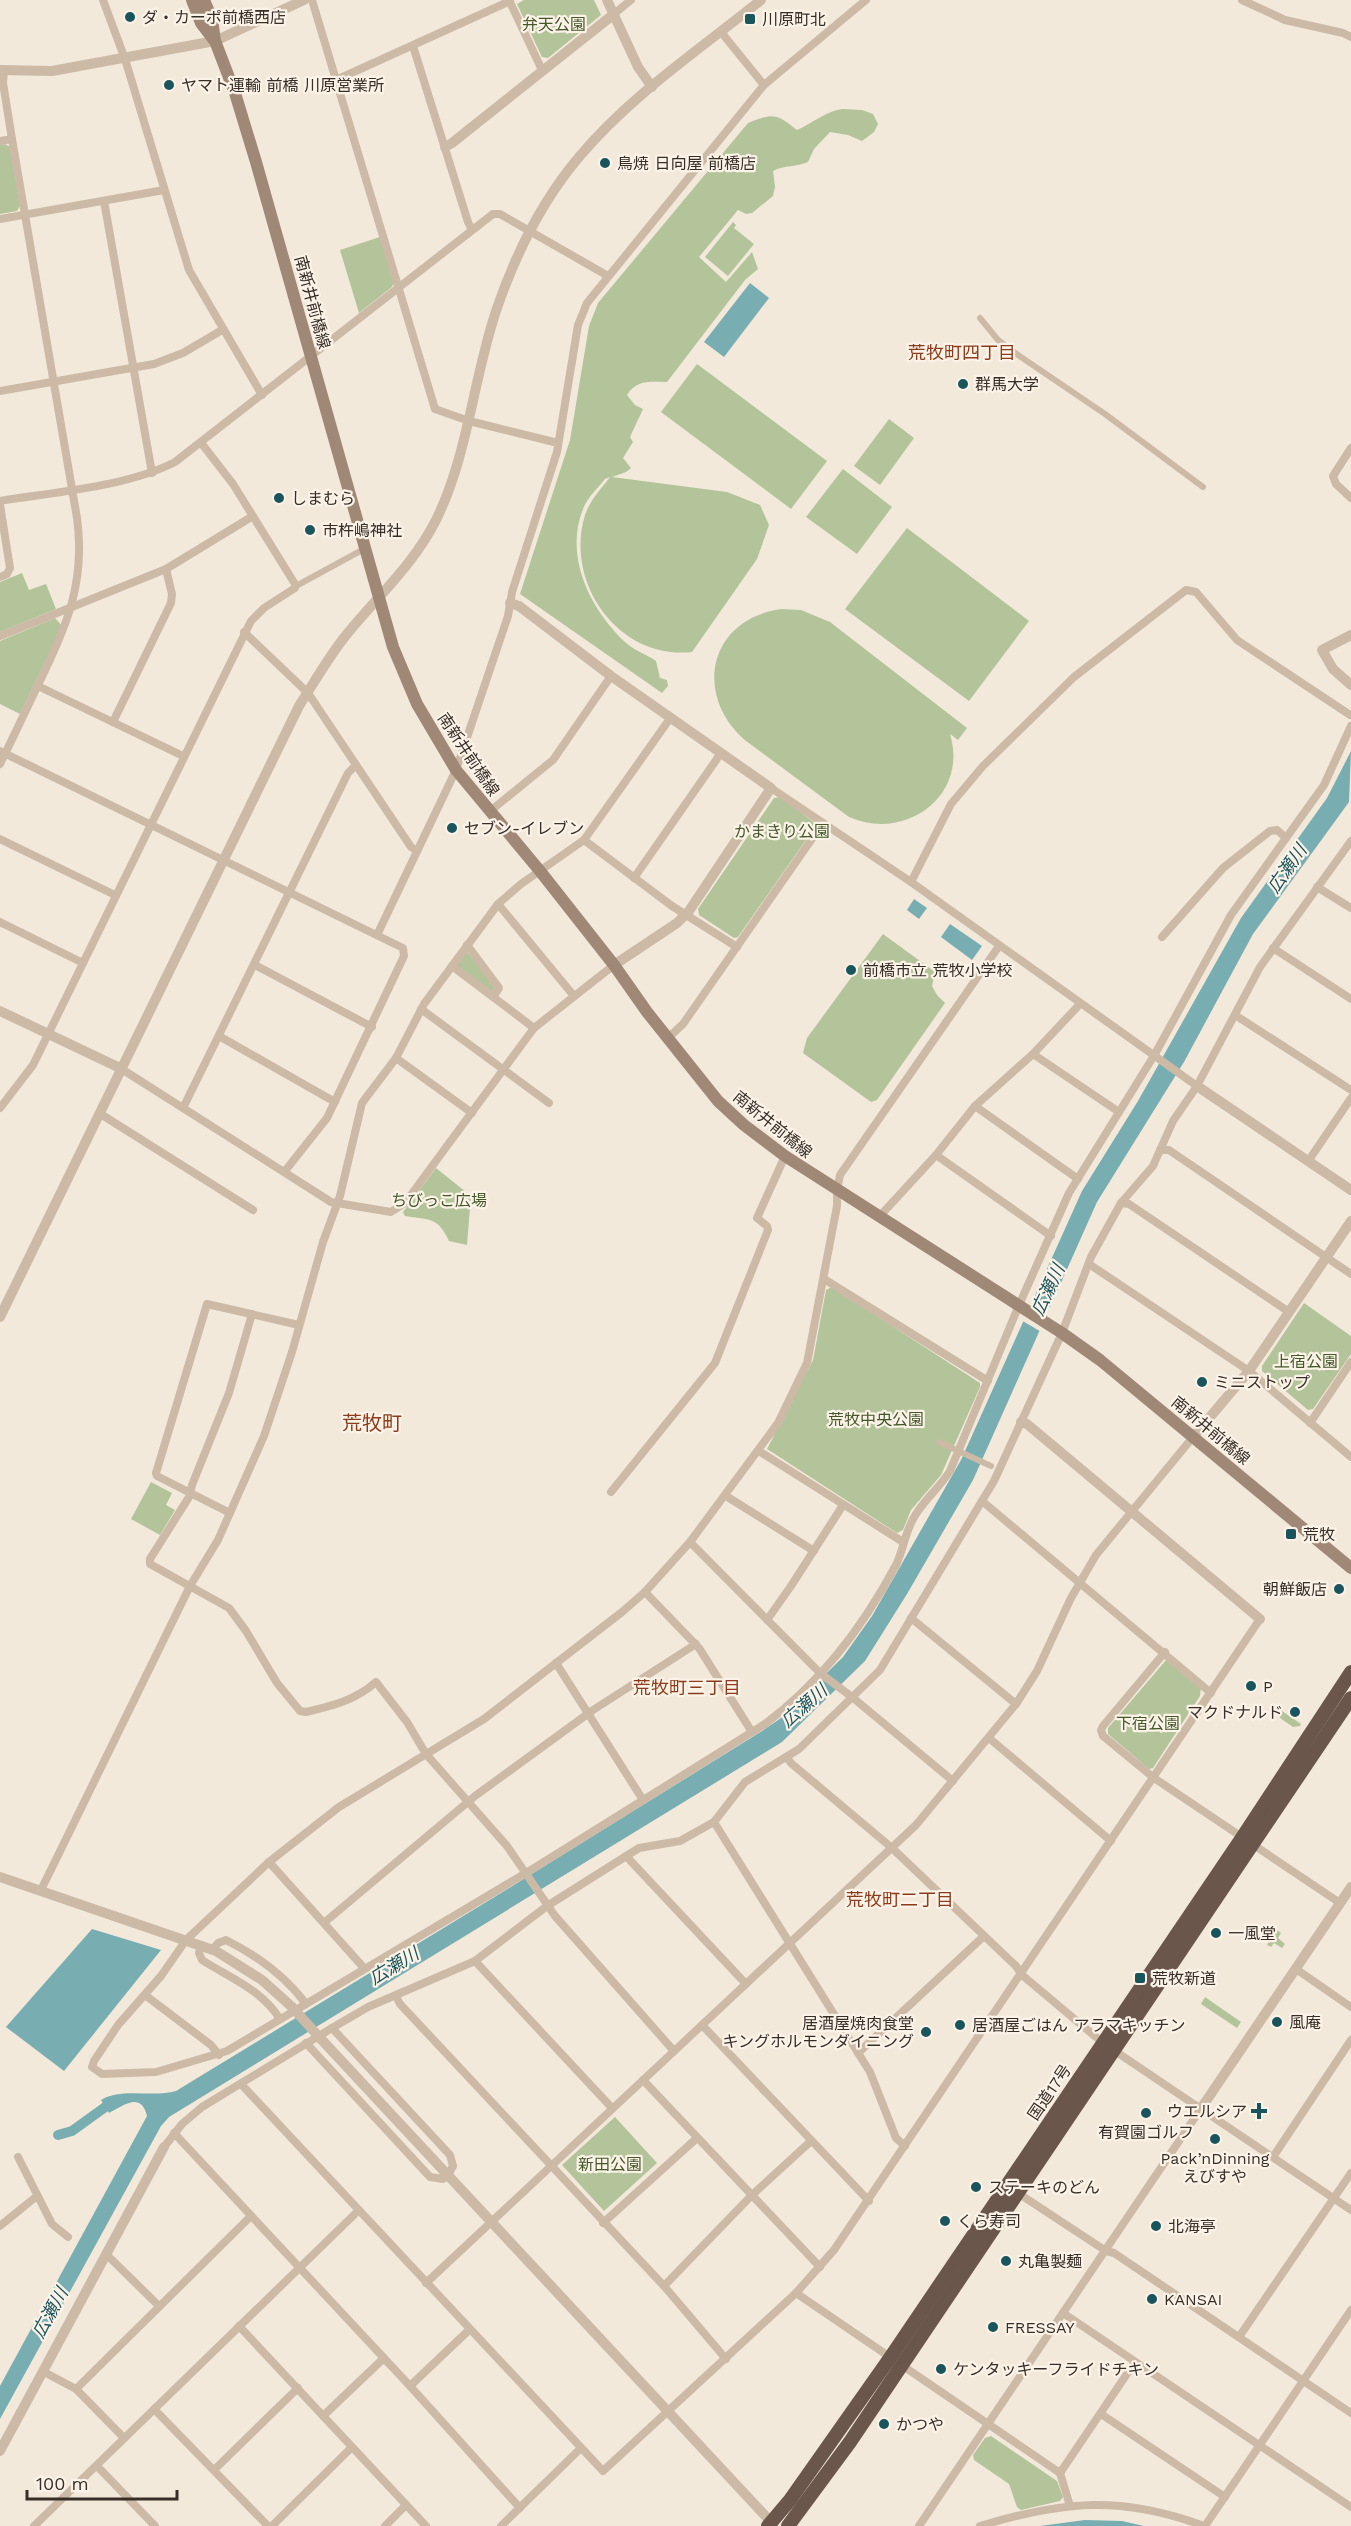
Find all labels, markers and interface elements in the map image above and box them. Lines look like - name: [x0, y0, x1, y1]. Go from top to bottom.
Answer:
- place label: ダ・カーポ前橋西店: [142, 8, 286, 27]
- marker: ダ・カーポ前橋西店: [123, 10, 137, 24]
- place label: 川原町北: [762, 10, 826, 29]
- marker: 川原町北: [743, 12, 757, 26]
- park label: 弁天公園: [522, 15, 586, 34]
- place label: ヤマト運輸 前橋 川原営業所: [181, 76, 384, 95]
- marker: ヤマト運輸 前橋 川原営業所: [162, 78, 176, 92]
- place label: 鳥焼 日向屋 前橋店: [617, 154, 756, 173]
- marker: 鳥焼 日向屋 前橋店: [598, 156, 612, 170]
- street label: 南新井前橋線: [291, 253, 334, 351]
- district label: 荒牧町四丁目: [908, 342, 1016, 363]
- place label: 群馬大学: [975, 375, 1039, 394]
- marker: 群馬大学: [956, 377, 970, 391]
- place label: しまむら: [291, 489, 355, 508]
- marker: しまむら: [272, 491, 286, 505]
- place label: 市杵嶋神社: [322, 521, 402, 540]
- marker: 市杵嶋神社: [303, 523, 317, 537]
- street label: 南新井前橋線: [434, 709, 503, 799]
- place label: セブン-イレブン: [464, 819, 584, 838]
- marker: セブン-イレブン: [445, 821, 459, 835]
- park label: かまきり公園: [734, 822, 830, 841]
- water label: 広瀬川: [1263, 839, 1312, 897]
- place label: 前橋市立 荒牧小学校: [863, 961, 1012, 980]
- marker: 前橋市立 荒牧小学校: [844, 963, 858, 977]
- street label: 南新井前橋線: [729, 1087, 816, 1162]
- park label: ちびっこ広場: [391, 1191, 487, 1210]
- water label: 広瀬川: [1027, 1259, 1069, 1319]
- park label: 上宿公園: [1274, 1352, 1338, 1371]
- place label: ミニストップ: [1214, 1373, 1310, 1392]
- marker: ミニストップ: [1195, 1375, 1209, 1389]
- street label: 南新井前橋線: [1168, 1392, 1254, 1469]
- park label: 荒牧中央公園: [828, 1410, 924, 1429]
- district label: 荒牧町: [342, 1411, 402, 1435]
- place label: 荒牧: [1303, 1525, 1335, 1544]
- marker: 荒牧: [1284, 1527, 1298, 1541]
- place label: 朝鮮飯店: [1263, 1580, 1327, 1599]
- marker: 朝鮮飯店: [1332, 1582, 1346, 1596]
- district label: 荒牧町三丁目: [633, 1677, 741, 1698]
- place label: P: [1263, 1677, 1273, 1696]
- water label: 広瀬川: [776, 1679, 832, 1731]
- marker: P: [1244, 1679, 1258, 1693]
- place label: マクドナルド: [1187, 1703, 1283, 1722]
- marker: マクドナルド: [1288, 1705, 1302, 1719]
- park label: 下宿公園: [1116, 1714, 1180, 1733]
- district label: 荒牧町二丁目: [846, 1889, 954, 1910]
- place label: 一風堂: [1228, 1924, 1276, 1943]
- marker: 一風堂: [1209, 1926, 1223, 1940]
- water label: 広瀬川: [365, 1942, 424, 1988]
- place label: 荒牧新道: [1152, 1969, 1216, 1988]
- marker: 荒牧新道: [1133, 1971, 1147, 1985]
- place label: 風庵: [1289, 2013, 1321, 2032]
- place label: 居酒屋焼肉食堂 キングホルモンダイニング: [722, 2014, 914, 2051]
- marker: 風庵: [1270, 2015, 1284, 2029]
- place label: 居酒屋ごはん アラマキッチン: [972, 2016, 1185, 2035]
- marker: 居酒屋ごはん アラマキッチン: [953, 2018, 967, 2032]
- marker: 居酒屋焼肉食堂 キングホルモンダイニング: [919, 2025, 933, 2039]
- street label: 国道17号: [1024, 2061, 1075, 2124]
- place label: ウエルシア: [1167, 2102, 1247, 2121]
- marker: ウエルシア: [1252, 2104, 1266, 2118]
- marker: 有賀園ゴルフ: [1139, 2106, 1153, 2120]
- place label: 有賀園ゴルフ: [1098, 2123, 1194, 2142]
- marker: Pack’nDinning えびすや: [1208, 2132, 1222, 2146]
- place label: Pack’nDinning えびすや: [1161, 2149, 1270, 2186]
- park label: 新田公園: [578, 2155, 642, 2174]
- place label: ステーキのどん: [988, 2178, 1100, 2197]
- marker: ステーキのどん: [969, 2180, 983, 2194]
- place label: くら寿司: [957, 2212, 1021, 2231]
- marker: くら寿司: [938, 2214, 952, 2228]
- place label: 北海亭: [1168, 2217, 1216, 2236]
- marker: 北海亭: [1149, 2219, 1163, 2233]
- place label: 丸亀製麺: [1018, 2252, 1082, 2271]
- marker: 丸亀製麺: [999, 2254, 1013, 2268]
- water label: 広瀬川: [27, 2282, 73, 2341]
- place label: KANSAI: [1164, 2290, 1222, 2309]
- marker: KANSAI: [1145, 2292, 1159, 2306]
- place label: FRESSAY: [1005, 2318, 1075, 2337]
- marker: FRESSAY: [986, 2320, 1000, 2334]
- place label: ケンタッキーフライドチキン: [953, 2360, 1159, 2379]
- marker: ケンタッキーフライドチキン: [934, 2362, 948, 2376]
- place label: かつや: [896, 2415, 944, 2434]
- marker: かつや: [877, 2417, 891, 2431]
- scale bar: [27, 2463, 177, 2501]
- text: 100 m: [36, 2473, 89, 2494]

